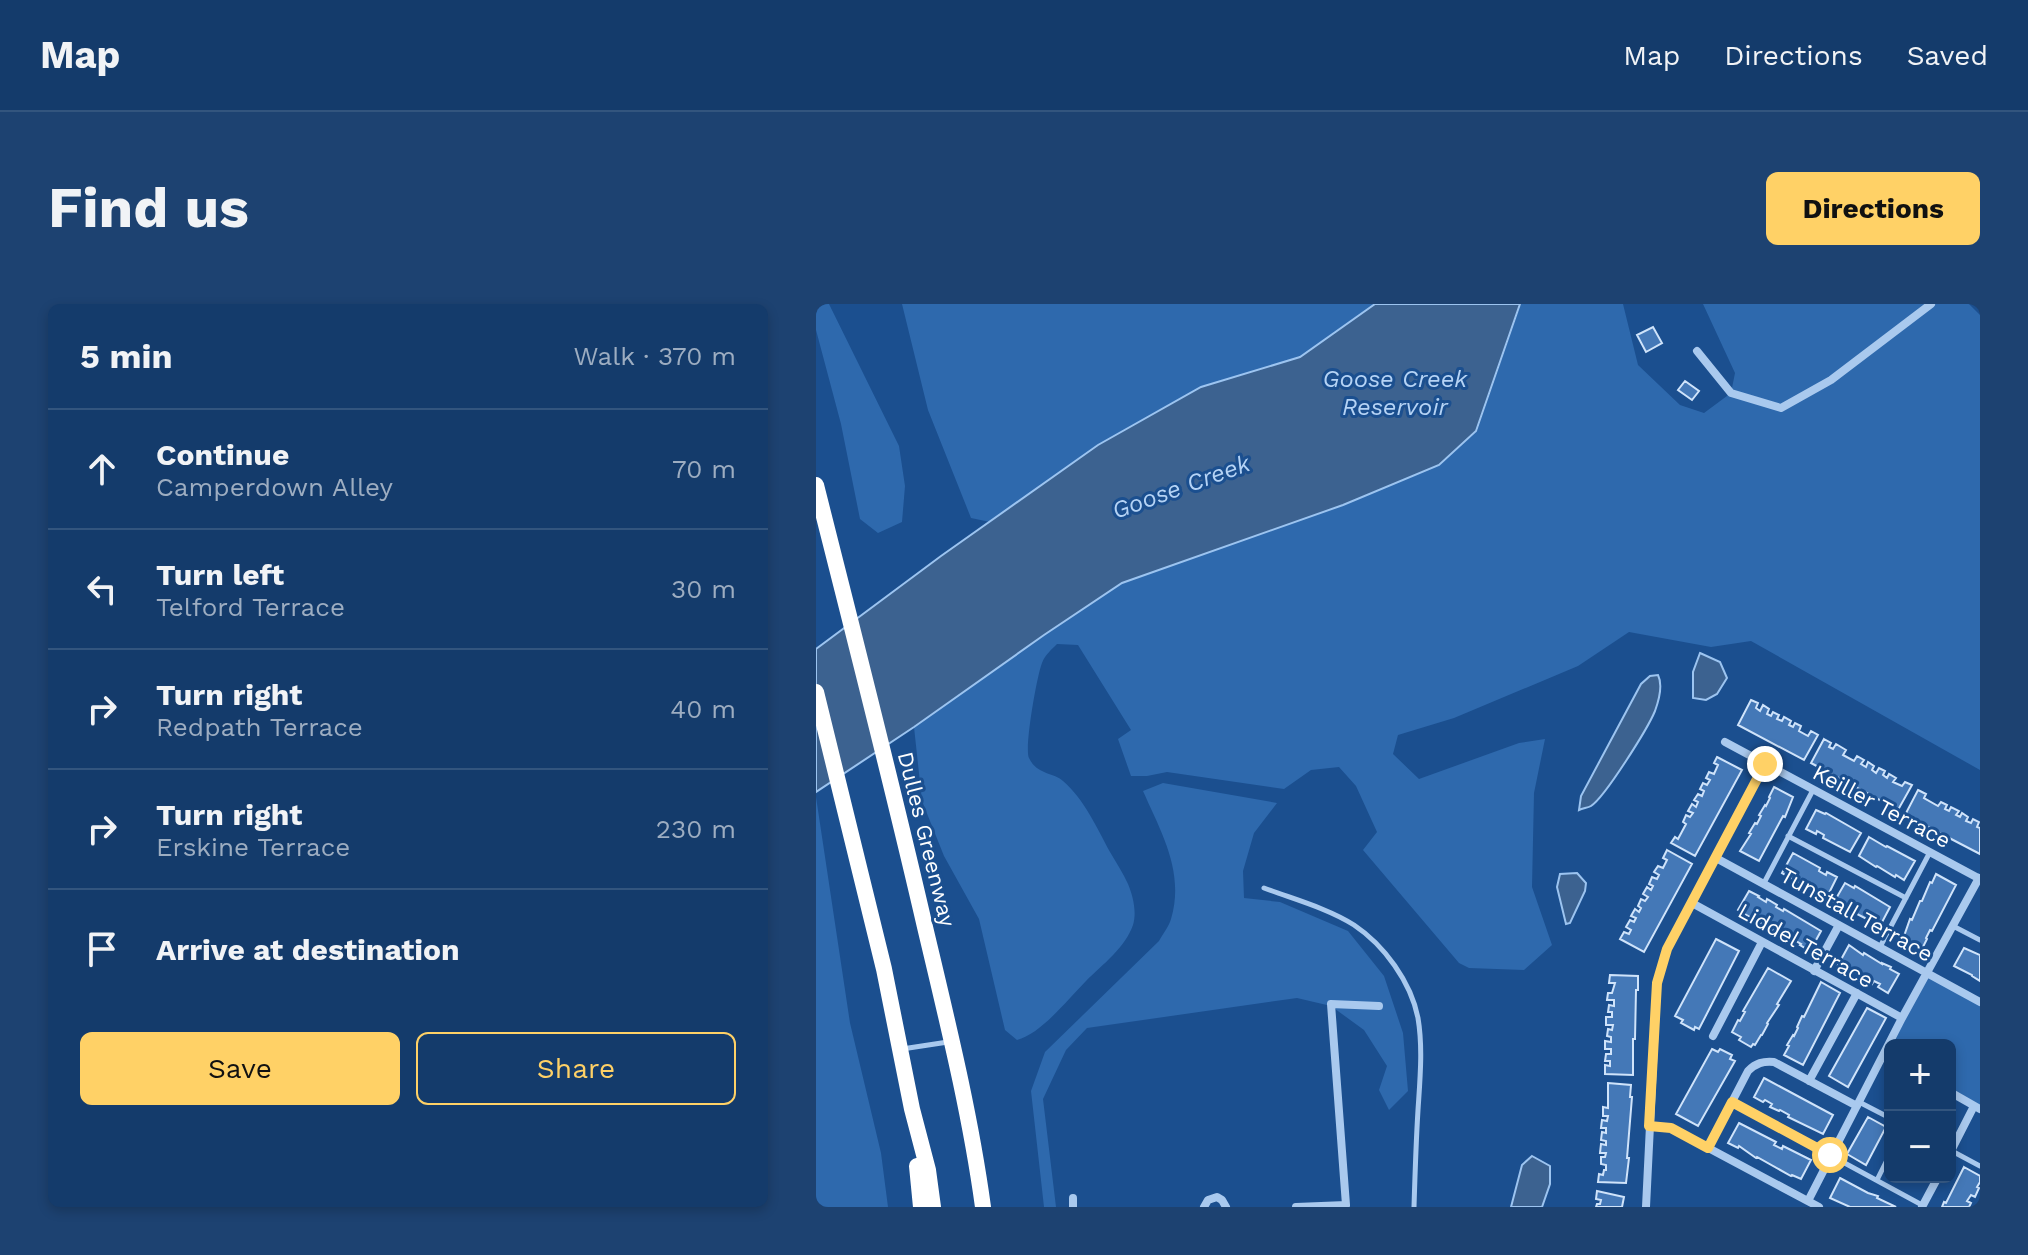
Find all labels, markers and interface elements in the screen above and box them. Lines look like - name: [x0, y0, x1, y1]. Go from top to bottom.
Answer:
- text: Map: [40, 33, 120, 77]
- text: Map: [1623, 39, 1680, 72]
- text: Directions: [1724, 39, 1863, 72]
- text: Saved: [1907, 39, 1988, 72]
- button: Directions: [1766, 172, 1980, 245]
- text: Find us: [48, 175, 249, 241]
- text: 5 min: [80, 336, 173, 376]
- text: Walk · 370 m: [574, 341, 736, 371]
- water label: Goose Creek Reservoir: [1323, 365, 1468, 421]
- text: Continue: [156, 437, 289, 472]
- icon: ahead: [80, 447, 124, 491]
- water label: Goose Creek: [1108, 449, 1255, 525]
- text: 70 m: [672, 454, 736, 484]
- text: Camperdown Alley: [156, 472, 393, 502]
- text: Turn left: [156, 557, 284, 592]
- icon: left: [80, 567, 124, 611]
- text: 30 m: [671, 574, 736, 604]
- text: Telford Terrace: [156, 592, 345, 622]
- text: Turn right: [156, 677, 302, 712]
- icon: right: [80, 687, 124, 731]
- text: 40 m: [670, 694, 736, 724]
- text: Redpath Terrace: [156, 712, 363, 742]
- route end: [1747, 746, 1783, 782]
- street label: Dulles Greenway: [893, 749, 960, 930]
- street label: Keiller Terrace: [1809, 760, 1955, 853]
- text: Turn right: [156, 797, 302, 832]
- icon: right: [80, 807, 124, 851]
- text: 230 m: [656, 814, 736, 844]
- text: Erskine Terrace: [156, 832, 350, 862]
- street label: Tunstall Terrace: [1776, 862, 1937, 967]
- street label: Liddel Terrace: [1734, 898, 1878, 993]
- icon: arrive: [80, 927, 124, 971]
- text: Arrive at destination: [156, 932, 460, 967]
- button: Save: [80, 1032, 400, 1105]
- button: Share: [416, 1032, 736, 1105]
- map controls: [1884, 1039, 1956, 1183]
- button: +: [1884, 1039, 1956, 1111]
- button: −: [1884, 1111, 1956, 1183]
- route start: [1812, 1137, 1848, 1173]

